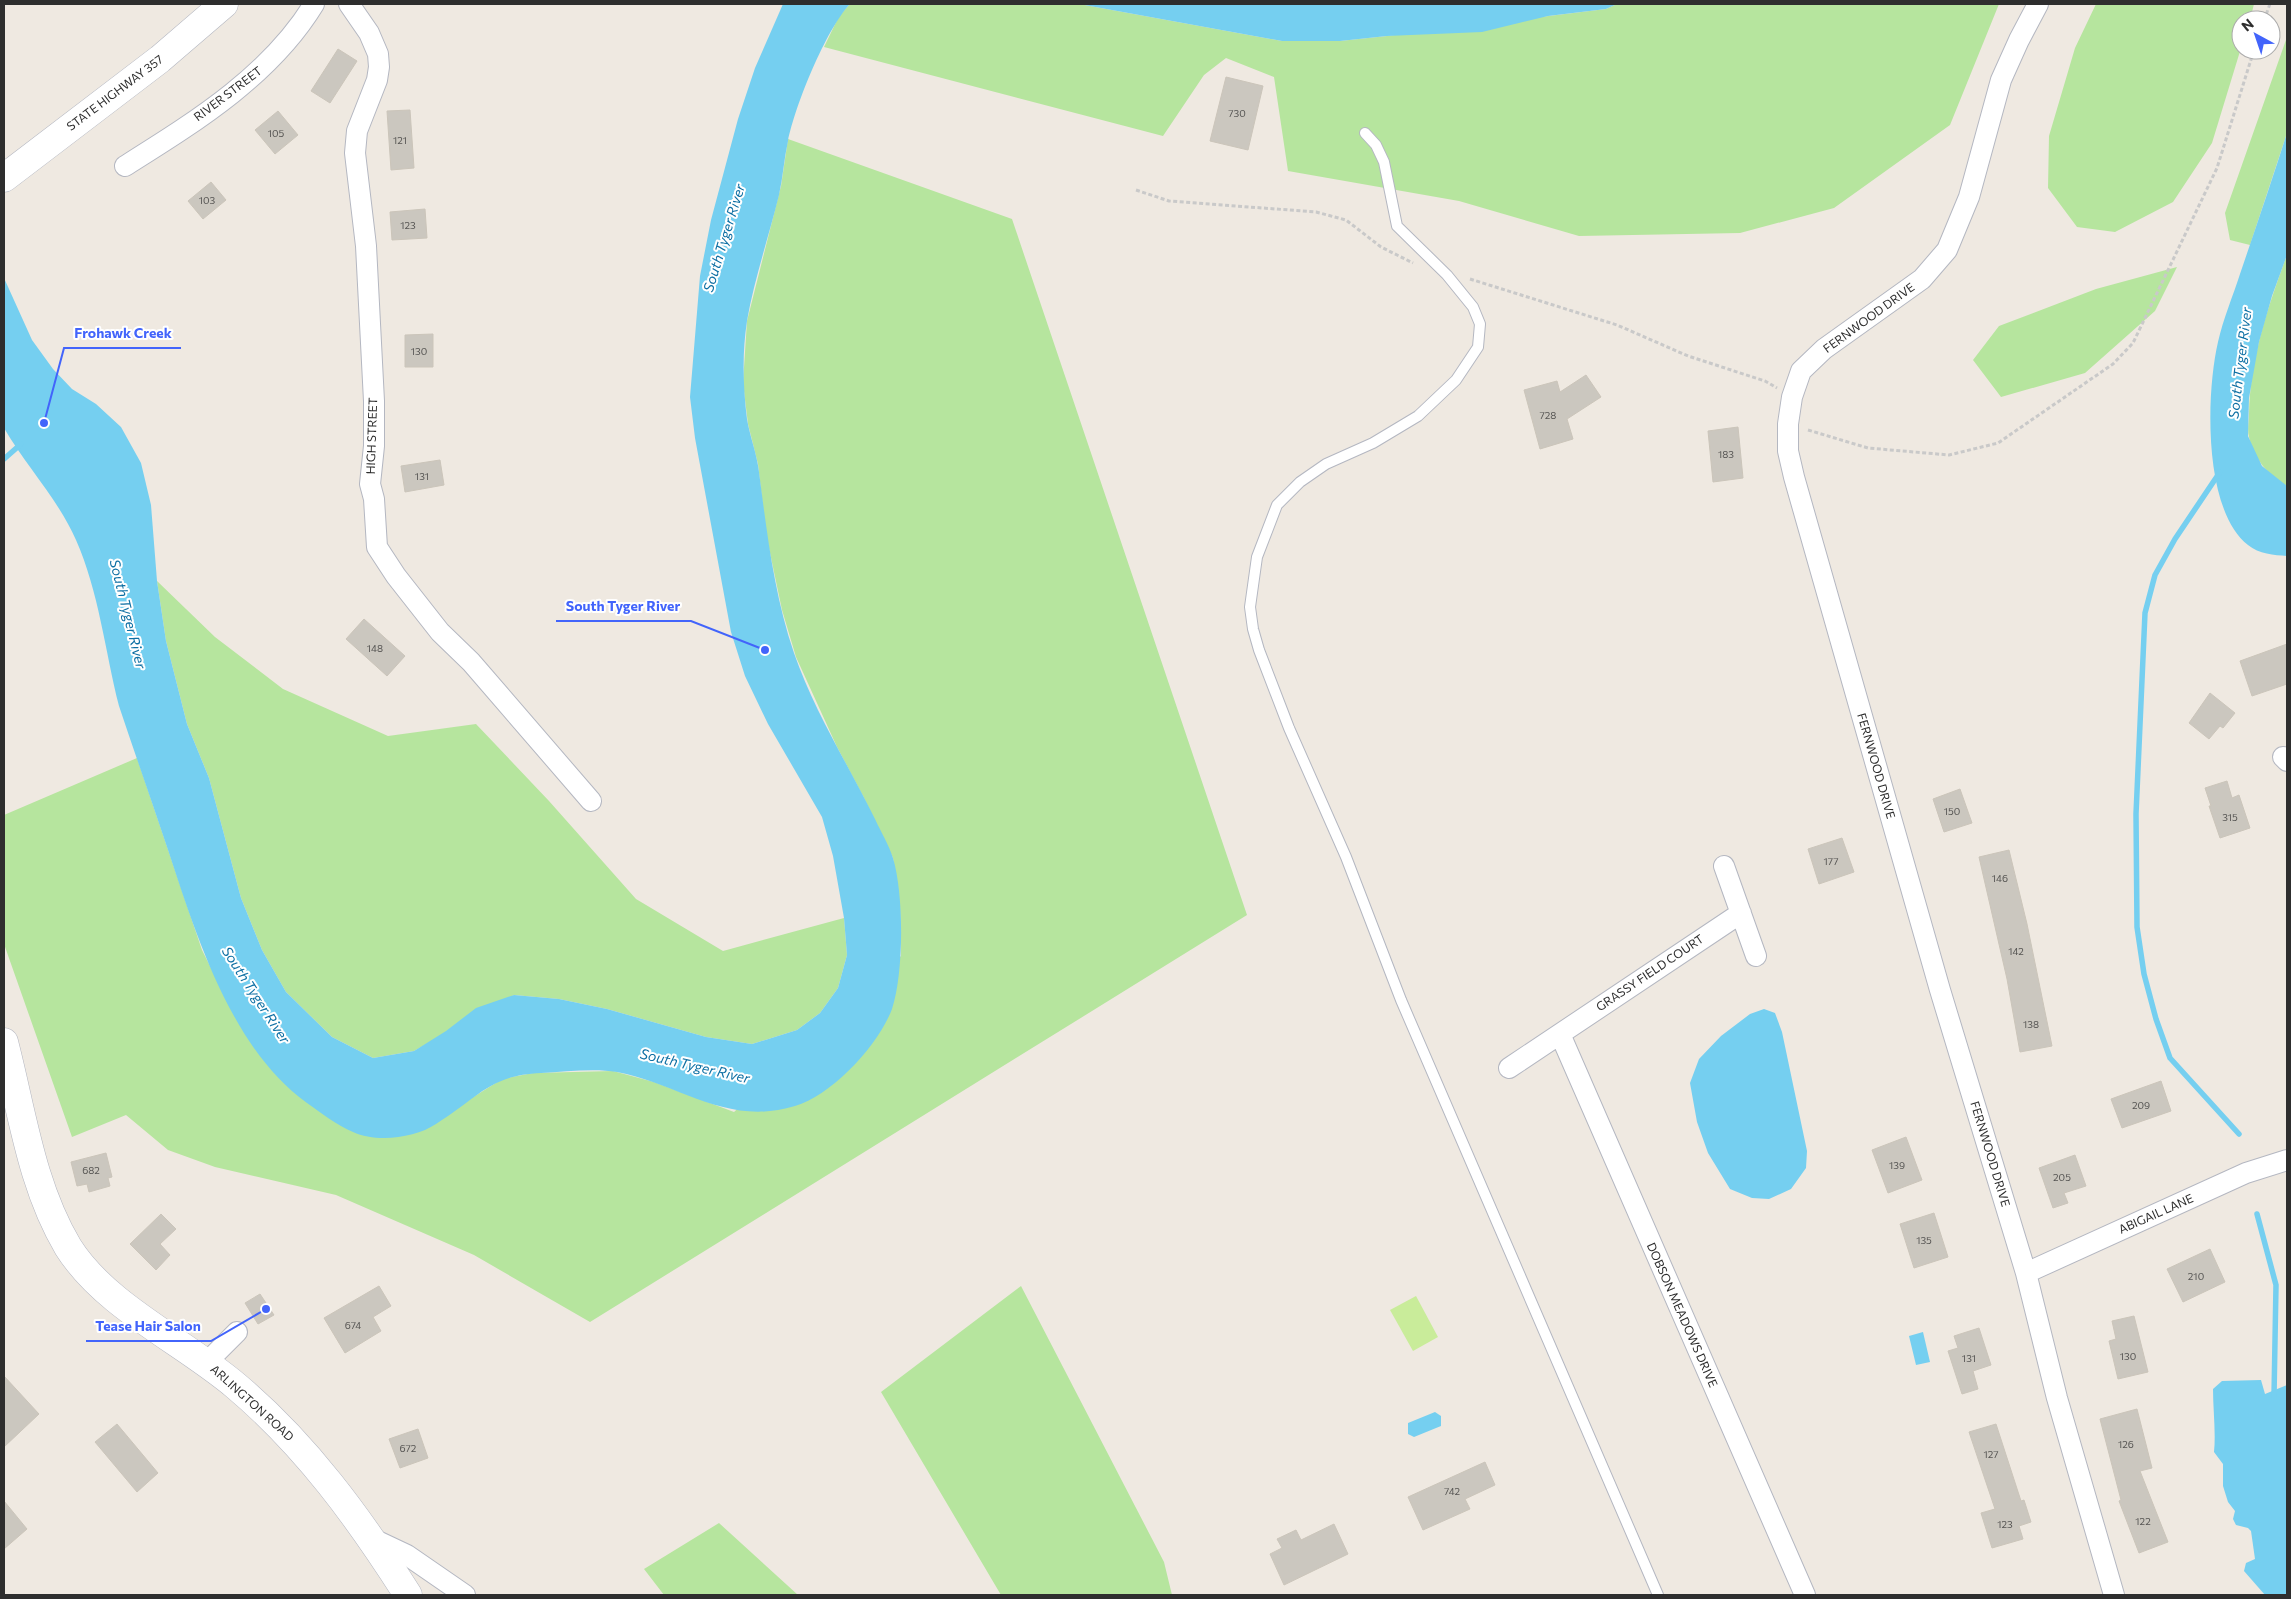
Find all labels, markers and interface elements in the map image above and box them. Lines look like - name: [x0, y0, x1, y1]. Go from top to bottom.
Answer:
- north arrow: [2231, 10, 2281, 60]
- text: N: [2238, 15, 2257, 35]
- street label: STATE HIGHWAY 357: [64, 51, 165, 133]
- street label: RIVER STREET: [191, 63, 264, 123]
- house number: 730: [1228, 107, 1246, 119]
- house number: 105: [268, 127, 285, 139]
- house number: 121: [393, 134, 407, 146]
- water label: South Tyger River: [699, 181, 748, 294]
- house number: 103: [199, 194, 216, 206]
- house number: 123: [400, 219, 416, 231]
- street label: FERNWOOD DRIVE: [1820, 279, 1917, 355]
- water label: South Tyger River: [2224, 306, 2255, 420]
- callout: Frohawk Creek: [64, 319, 181, 348]
- text: Frohawk Creek: [74, 324, 172, 341]
- house number: 130: [411, 345, 427, 357]
- street label: HIGH STREET: [363, 397, 379, 475]
- house number: 728: [1540, 409, 1556, 421]
- house number: 183: [1718, 448, 1734, 460]
- house number: 131: [415, 470, 429, 482]
- water label: South Tyger River: [107, 557, 150, 671]
- callout: South Tyger River: [556, 592, 691, 621]
- text: South Tyger River: [566, 597, 680, 614]
- house number: 148: [367, 642, 383, 654]
- street label: FERNWOOD DRIVE: [1855, 711, 1899, 820]
- house number: 150: [1944, 805, 1960, 817]
- house number: 315: [2222, 811, 2238, 823]
- house number: 177: [1824, 855, 1838, 867]
- house number: 146: [1992, 872, 2008, 884]
- street label: GRASSY FIELD COURT: [1593, 931, 1706, 1013]
- water label: South Tyger River: [219, 943, 294, 1047]
- house number: 142: [2008, 945, 2024, 957]
- house number: 138: [2023, 1018, 2039, 1030]
- water label: South Tyger River: [639, 1045, 752, 1086]
- street label: FERNWOOD DRIVE: [1968, 1099, 2014, 1208]
- house number: 209: [2132, 1099, 2150, 1111]
- house number: 139: [1889, 1159, 1905, 1171]
- house number: 682: [82, 1164, 100, 1176]
- house number: 205: [2053, 1171, 2071, 1183]
- street label: ABIGAIL LANE: [2116, 1190, 2195, 1236]
- house number: 135: [1916, 1234, 1932, 1246]
- street label: DOBSON MEADOWS DRIVE: [1645, 1240, 1721, 1389]
- house number: 210: [2188, 1270, 2204, 1282]
- callout: Tease Hair Salon: [86, 1312, 211, 1341]
- text: Tease Hair Salon: [95, 1317, 201, 1334]
- house number: 674: [345, 1319, 361, 1331]
- house number: 130: [2120, 1350, 2136, 1362]
- house number: 131: [1962, 1352, 1976, 1364]
- street label: ARLINGTON ROAD: [208, 1361, 297, 1443]
- house number: 126: [2118, 1438, 2134, 1450]
- house number: 672: [400, 1442, 417, 1454]
- house number: 127: [1983, 1448, 1999, 1460]
- house number: 742: [1444, 1485, 1460, 1497]
- house number: 122: [2135, 1515, 2151, 1527]
- house number: 123: [1997, 1518, 2013, 1530]

